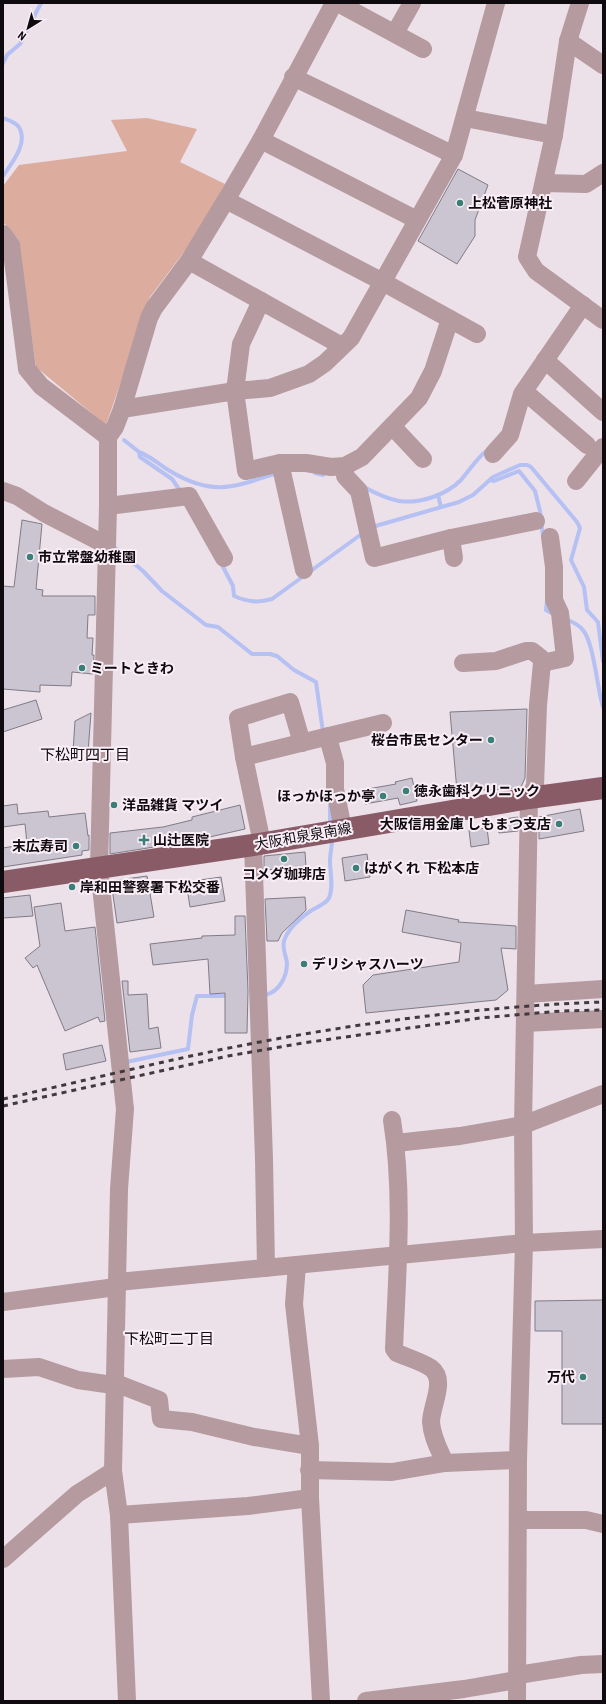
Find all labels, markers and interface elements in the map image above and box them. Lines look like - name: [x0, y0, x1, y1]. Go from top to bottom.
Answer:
- north arrow: [8, 8, 48, 48]
- text: N: [15, 28, 29, 43]
- place label: 上松菅原神社: [468, 195, 552, 211]
- marker: 上松菅原神社: [455, 198, 465, 208]
- place label: 市立常盤幼稚園: [38, 549, 136, 565]
- marker: 市立常盤幼稚園: [25, 552, 35, 562]
- place label: ミートときわ: [90, 660, 174, 676]
- marker: ミートときわ: [77, 663, 87, 673]
- place label: 桜台市民センター: [371, 732, 483, 748]
- marker: 桜台市民センター: [486, 735, 496, 745]
- district label: 下松町四丁目: [40, 746, 130, 764]
- place label: 徳永歯科クリニック: [414, 783, 540, 799]
- marker: 徳永歯科クリニック: [401, 786, 411, 796]
- place label: ほっかほっか亭: [277, 788, 375, 804]
- marker: ほっかほっか亭: [378, 791, 388, 801]
- place label: 洋品雑貨 マツイ: [122, 797, 223, 813]
- marker: 洋品雑貨 マツイ: [109, 800, 119, 810]
- place label: 大阪信用金庫 しもまつ支店: [380, 816, 551, 832]
- marker: 大阪信用金庫 しもまつ支店: [554, 819, 564, 829]
- street label: 大阪和泉泉南線: [253, 820, 353, 852]
- place label: 山辻医院: [153, 832, 209, 848]
- marker: 山辻医院: [138, 834, 150, 846]
- place label: 末広寿司: [12, 838, 68, 854]
- marker: 末広寿司: [71, 841, 81, 851]
- marker: コメダ珈琲店: [279, 854, 289, 864]
- place label: はがくれ 下松本店: [364, 860, 479, 876]
- marker: はがくれ 下松本店: [351, 863, 361, 873]
- place label: コメダ珈琲店: [242, 866, 326, 882]
- place label: 岸和田警察署下松交番: [80, 879, 220, 895]
- marker: 岸和田警察署下松交番: [67, 882, 77, 892]
- place label: デリシャスハーツ: [312, 956, 424, 972]
- marker: デリシャスハーツ: [299, 959, 309, 969]
- district label: 下松町二丁目: [124, 1330, 214, 1348]
- place label: 万代: [547, 1369, 575, 1385]
- marker: 万代: [578, 1372, 588, 1382]

